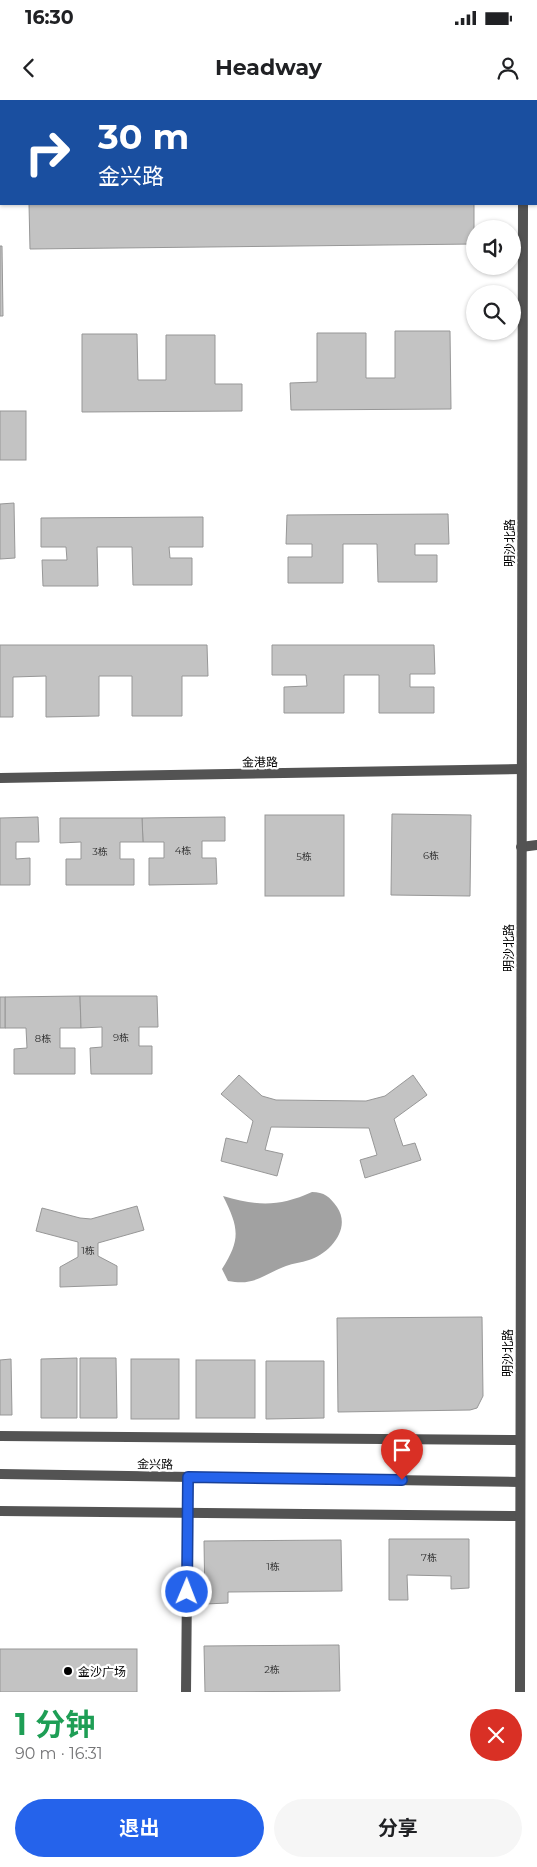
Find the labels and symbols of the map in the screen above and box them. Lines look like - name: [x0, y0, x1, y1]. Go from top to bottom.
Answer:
- street label: 明沙北路: [502, 519, 517, 567]
- street label: 金港路: [242, 754, 278, 770]
- house number: 4栋: [175, 844, 191, 857]
- house number: 3栋: [92, 845, 108, 858]
- house number: 6栋: [423, 849, 439, 862]
- house number: 5栋: [296, 850, 312, 863]
- street label: 明沙北路: [501, 924, 516, 972]
- house number: 9栋: [113, 1031, 129, 1044]
- house number: 8栋: [35, 1032, 51, 1045]
- house number: 1栋: [81, 1244, 95, 1257]
- street label: 明沙北路: [500, 1329, 515, 1377]
- pin: [381, 1429, 423, 1480]
- street label: 金兴路: [137, 1456, 173, 1472]
- house number: 7栋: [421, 1551, 437, 1564]
- house number: 1栋: [266, 1560, 280, 1573]
- position arrow: [160, 1565, 212, 1617]
- house number: 2栋: [264, 1663, 280, 1676]
- place label: 金沙广场: [78, 1664, 126, 1679]
- marker: 金沙广场: [62, 1665, 74, 1677]

